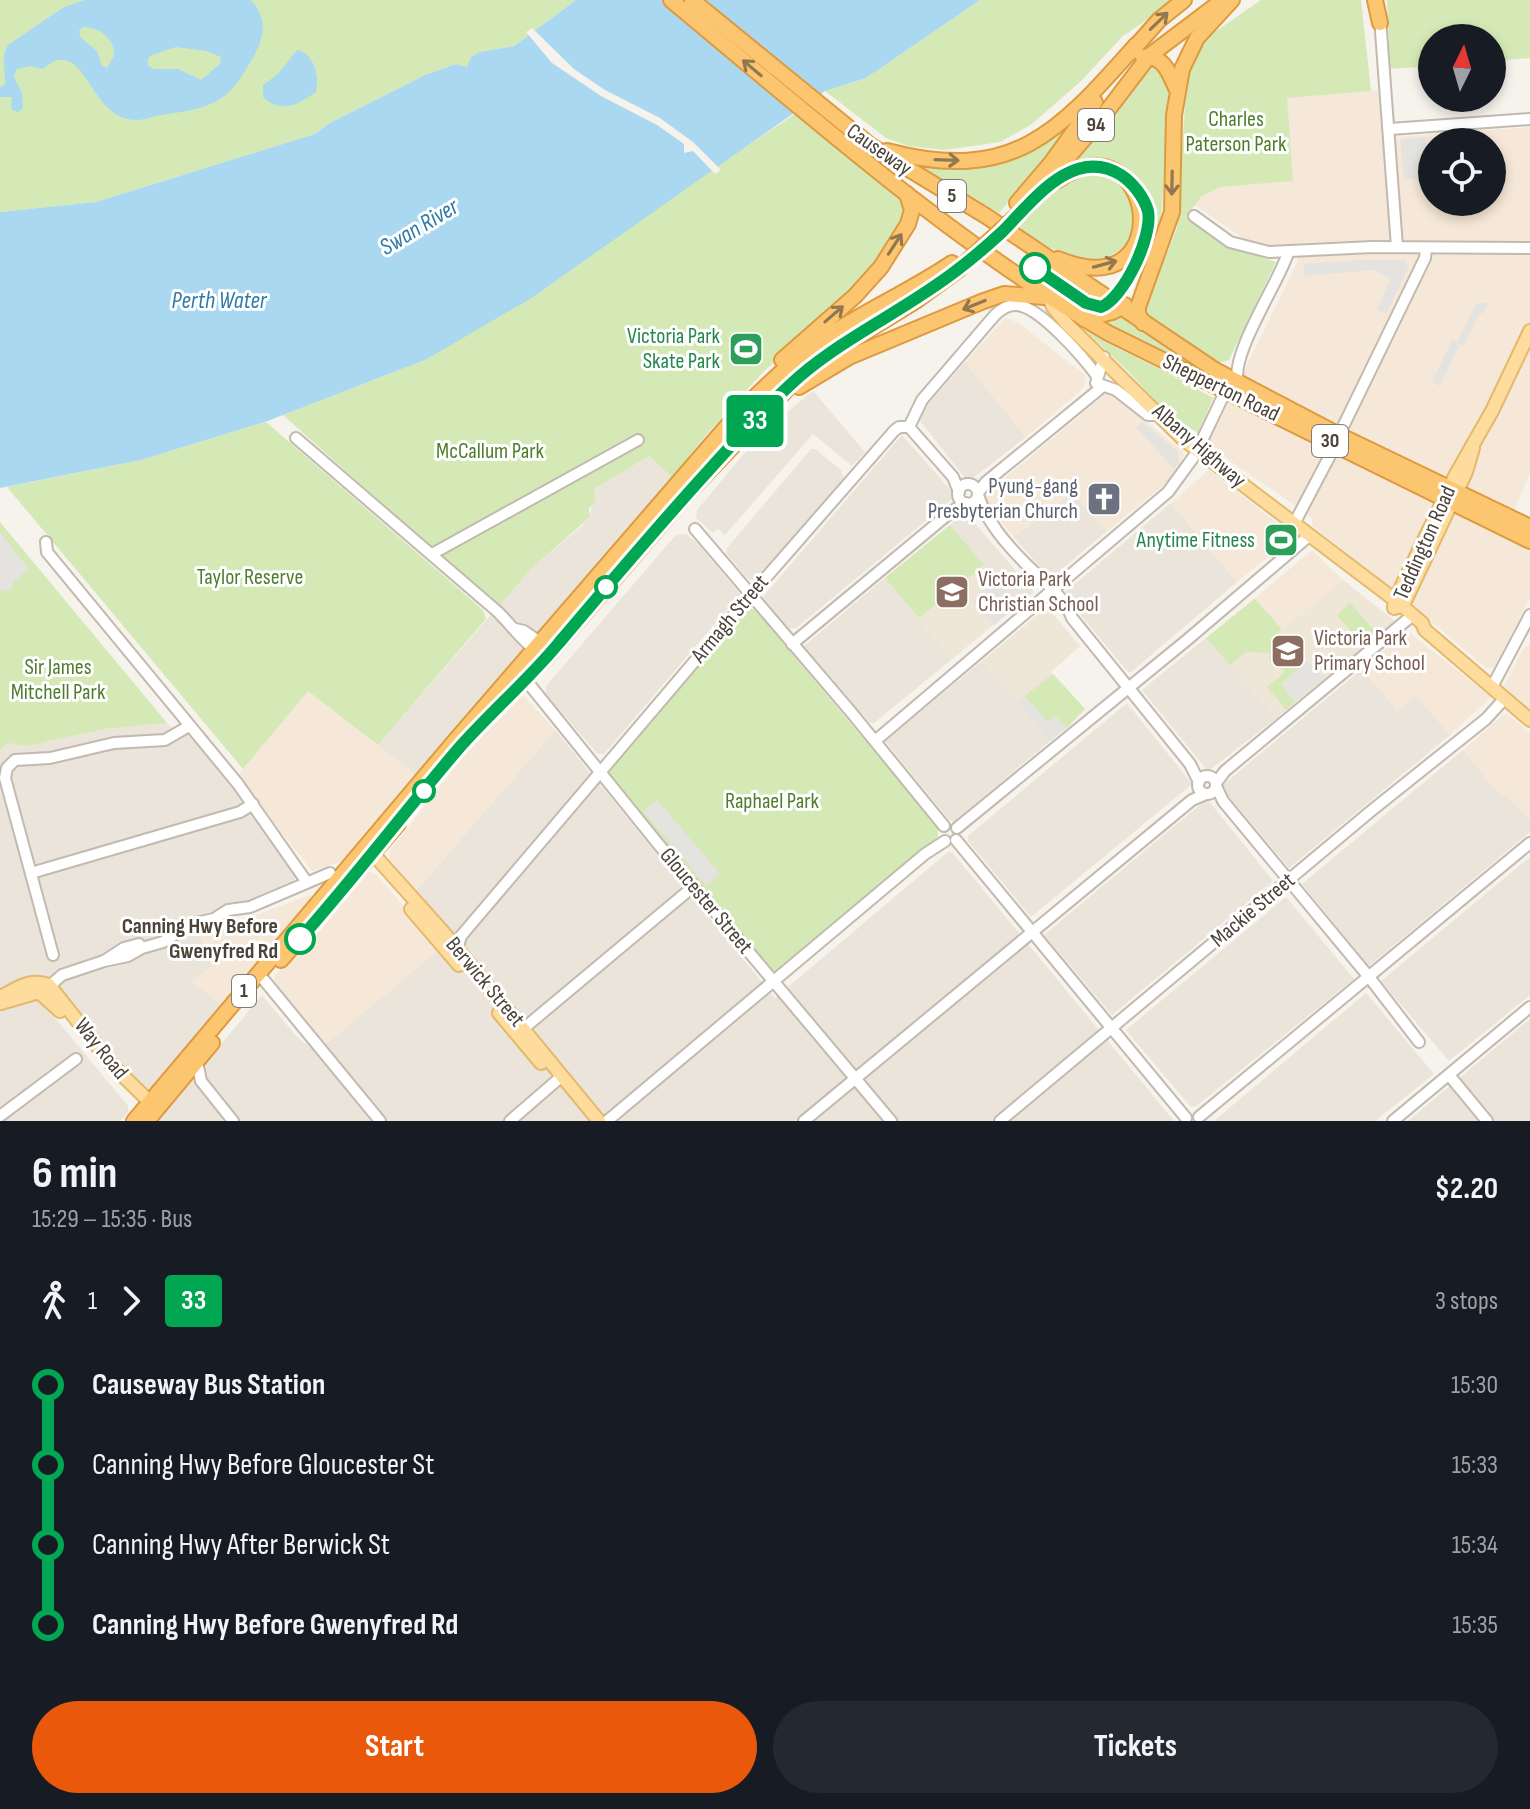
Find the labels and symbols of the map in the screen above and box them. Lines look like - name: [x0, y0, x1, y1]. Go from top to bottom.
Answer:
- one-way arrow: [1149, 12, 1169, 31]
- north arrow: [1418, 24, 1506, 112]
- one-way arrow: [743, 59, 763, 77]
- park label: Charles Paterson Park: [1186, 106, 1287, 158]
- road number: 94: [1078, 109, 1114, 141]
- street label: Causeway: [841, 118, 917, 182]
- one-way arrow: [933, 153, 960, 168]
- one-way arrow: [1165, 169, 1180, 196]
- road number: 5: [938, 180, 966, 212]
- water label: Swan River: [374, 192, 465, 262]
- one-way arrow: [887, 234, 903, 256]
- unlabelled marker: [1020, 253, 1050, 283]
- one-way arrow: [1092, 256, 1117, 271]
- water label: Perth Water: [171, 286, 268, 315]
- one-way arrow: [962, 299, 987, 313]
- one-way arrow: [823, 305, 844, 323]
- place label: Victoria Park Skate Park: [627, 323, 721, 375]
- sports icon: Victoria Park Skate Park: [727, 330, 765, 368]
- street label: Shepperton Road: [1158, 348, 1284, 428]
- line badge: 33: [719, 395, 791, 447]
- street label: Albany Highway: [1146, 397, 1252, 494]
- road number: 30: [1312, 425, 1348, 457]
- park label: McCallum Park: [436, 438, 545, 465]
- place label: Pyung-gang Presbyterian Church: [928, 473, 1078, 525]
- church icon: Pyung-gang Presbyterian Church: [1085, 480, 1123, 518]
- street label: Teddington Road: [1388, 482, 1462, 604]
- sports icon: Anytime Fitness: [1262, 521, 1300, 559]
- place label: Anytime Fitness: [1136, 527, 1255, 554]
- park label: Taylor Reserve: [197, 564, 303, 591]
- place label: Victoria Park Christian School: [978, 566, 1099, 618]
- street label: Armagh Street: [685, 569, 775, 669]
- school or university icon: Victoria Park Christian School: [933, 573, 971, 611]
- unlabelled marker: [595, 576, 617, 598]
- place label: Victoria Park Primary School: [1314, 625, 1425, 677]
- school or university icon: Victoria Park Primary School: [1269, 632, 1307, 670]
- park label: Sir James Mitchell Park: [11, 654, 106, 706]
- unlabelled marker: [413, 780, 435, 802]
- park label: Raphael Park: [725, 788, 820, 815]
- street label: Gloucester Street: [654, 842, 758, 960]
- street label: Mackie Street: [1205, 867, 1301, 953]
- place label: Canning Hwy Before Gwenyfred Rd: [122, 913, 278, 965]
- marker: Canning Hwy Before Gwenyfred Rd: [285, 924, 315, 954]
- street label: Berwick Street: [440, 932, 531, 1033]
- road number: 1: [232, 975, 256, 1007]
- street label: Way Road: [68, 1013, 134, 1085]

